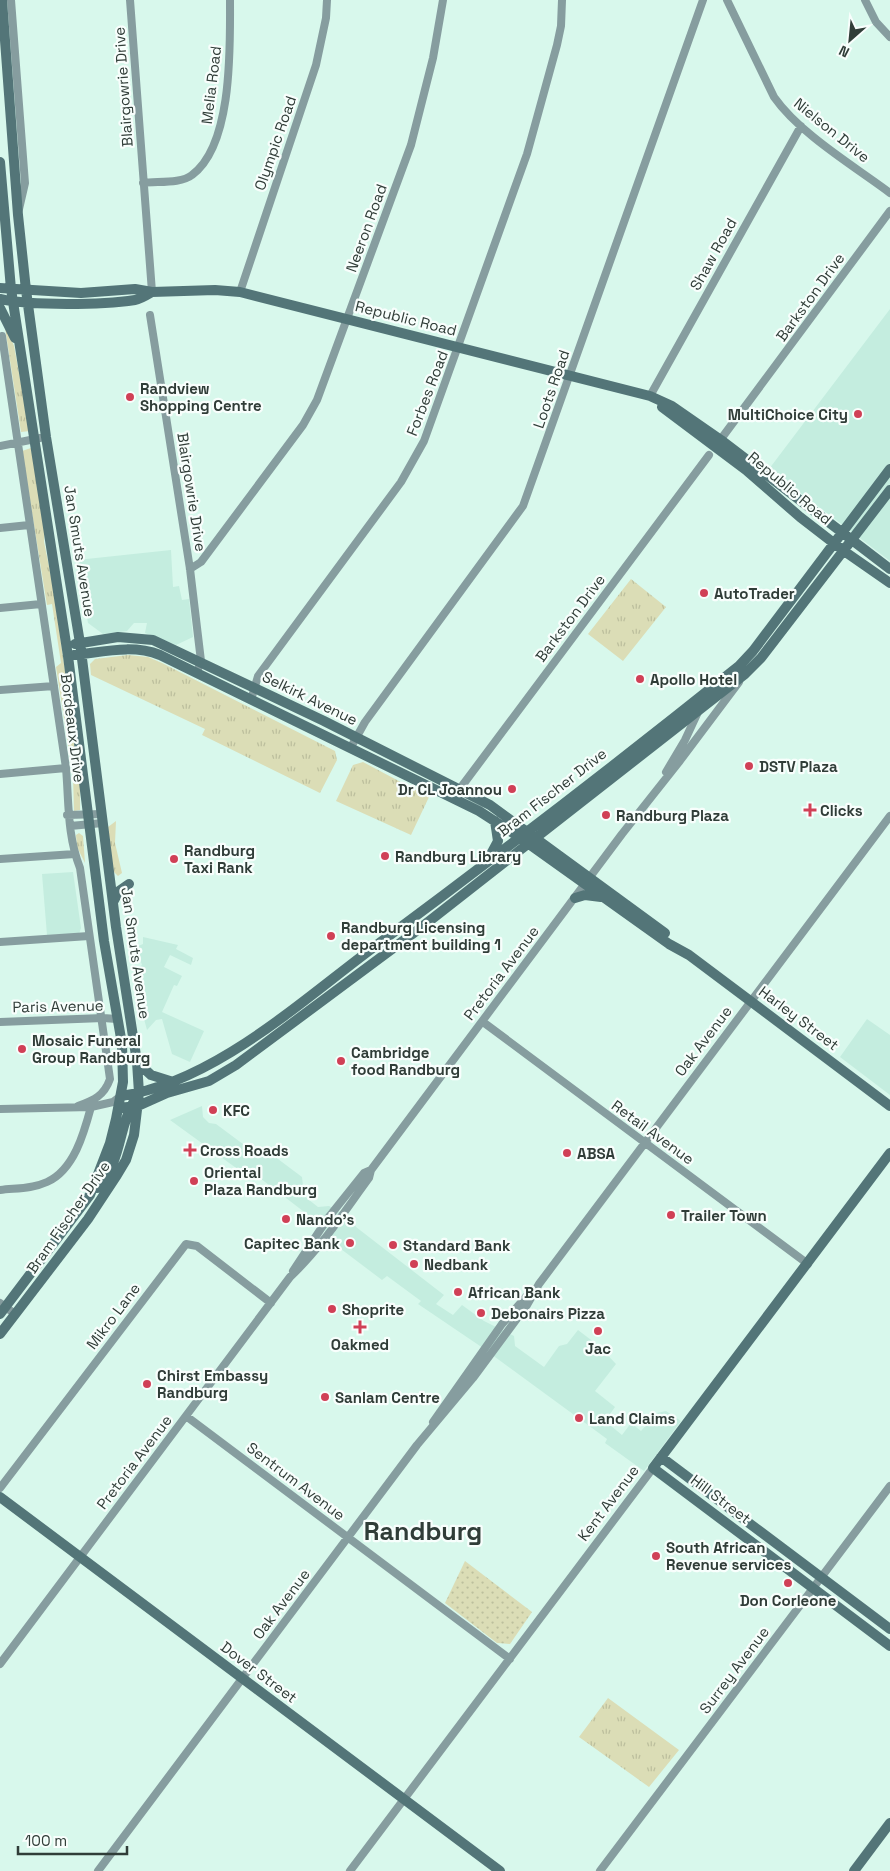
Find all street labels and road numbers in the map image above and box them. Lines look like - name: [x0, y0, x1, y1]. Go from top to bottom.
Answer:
- street label: Blairgowrie Drive: [109, 26, 137, 148]
- street label: Melia Road: [197, 45, 225, 125]
- street label: Olympic Road: [250, 93, 300, 193]
- street label: Nielson Drive: [790, 94, 874, 167]
- street label: Neeron Road: [341, 181, 391, 275]
- street label: Shaw Road: [685, 215, 741, 293]
- street label: Barkston Drive: [772, 249, 849, 345]
- street label: Republic Road: [353, 296, 459, 340]
- street label: Loots Road: [529, 347, 573, 431]
- street label: Forbes Road: [402, 348, 452, 438]
- street label: Blairgowrie Drive: [173, 431, 211, 553]
- street label: Republic Road: [744, 447, 836, 529]
- street label: Jan Smuts Avenue: [60, 484, 100, 618]
- street label: Barkston Drive: [531, 570, 609, 666]
- street label: Selkirk Avenue: [259, 667, 361, 729]
- street label: Bordeaux Drive: [57, 673, 89, 784]
- street label: Bram Fischer Drive: [494, 744, 610, 840]
- street label: Jan Smuts Avenue: [117, 886, 155, 1020]
- street label: Pretoria Avenue: [459, 922, 543, 1024]
- street label: Harley Street: [755, 982, 843, 1054]
- street label: Paris Avenue: [12, 996, 104, 1016]
- street label: Oak Avenue: [670, 1002, 736, 1080]
- street label: Retail Avenue: [608, 1096, 698, 1168]
- street label: Bram Fischer Drive: [22, 1157, 114, 1277]
- street label: Mikro Lane: [82, 1279, 144, 1353]
- street label: Pretoria Avenue: [92, 1411, 176, 1513]
- street label: Sentrum Avenue: [243, 1438, 349, 1524]
- street label: Kent Avenue: [573, 1461, 643, 1545]
- street label: Hill Street: [687, 1470, 755, 1528]
- street label: Oak Avenue: [248, 1565, 314, 1643]
- street label: Surrey Avenue: [695, 1623, 773, 1717]
- street label: Dover Street: [217, 1637, 301, 1707]

